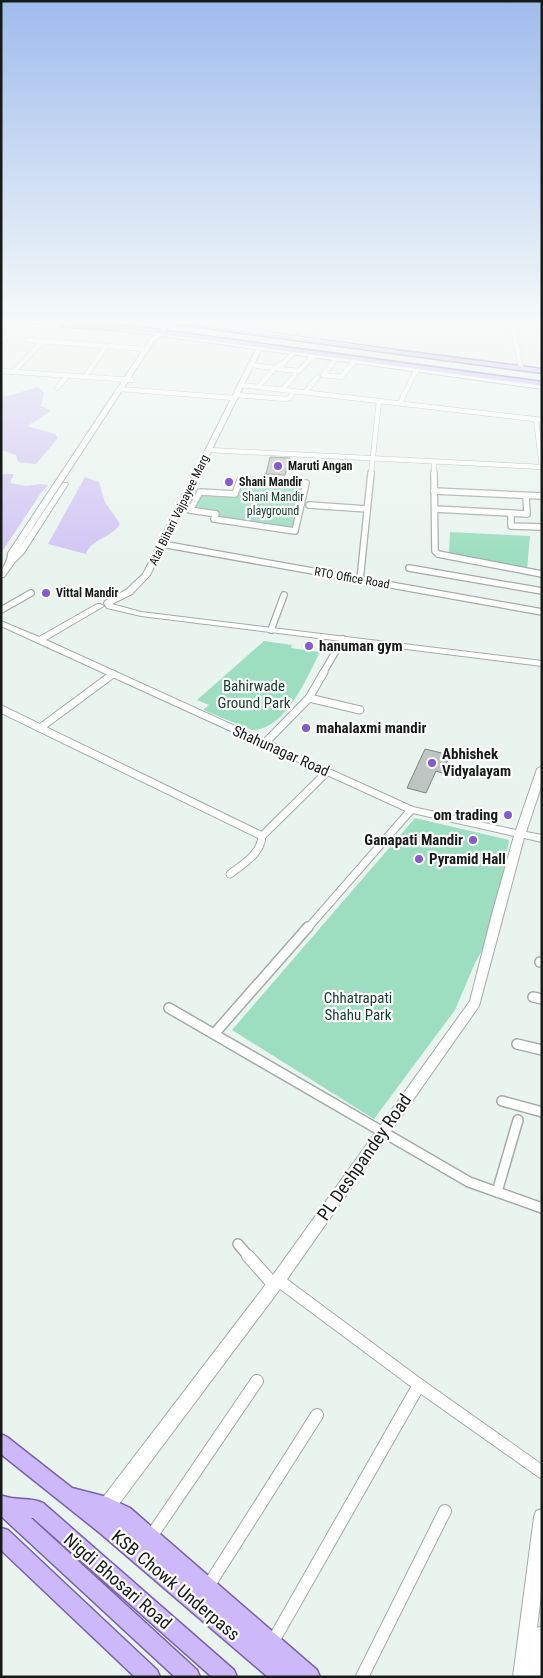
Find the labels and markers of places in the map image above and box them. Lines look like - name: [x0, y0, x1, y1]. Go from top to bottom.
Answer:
- place label: Maruti Angan: [288, 459, 353, 473]
- marker: Maruti Angan: [272, 460, 284, 472]
- place label: Shani Mandir: [239, 475, 302, 489]
- marker: Shani Mandir: [223, 476, 235, 488]
- place label: Vittal Mandir: [56, 586, 118, 600]
- marker: Vittal Mandir: [40, 587, 52, 599]
- place label: hanuman gym: [319, 637, 403, 655]
- marker: hanuman gym: [303, 640, 315, 652]
- place label: mahalaxmi mandir: [316, 719, 426, 737]
- marker: mahalaxmi mandir: [300, 722, 312, 734]
- place label: Abhishek Vidyalayam: [442, 745, 511, 780]
- marker: Abhishek Vidyalayam: [426, 757, 438, 769]
- place label: om trading: [433, 806, 498, 824]
- marker: om trading: [502, 809, 514, 821]
- place label: Ganapati Mandir: [364, 831, 463, 849]
- marker: Ganapati Mandir: [467, 834, 479, 846]
- place label: Pyramid Hall: [429, 850, 506, 868]
- marker: Pyramid Hall: [413, 853, 425, 865]

